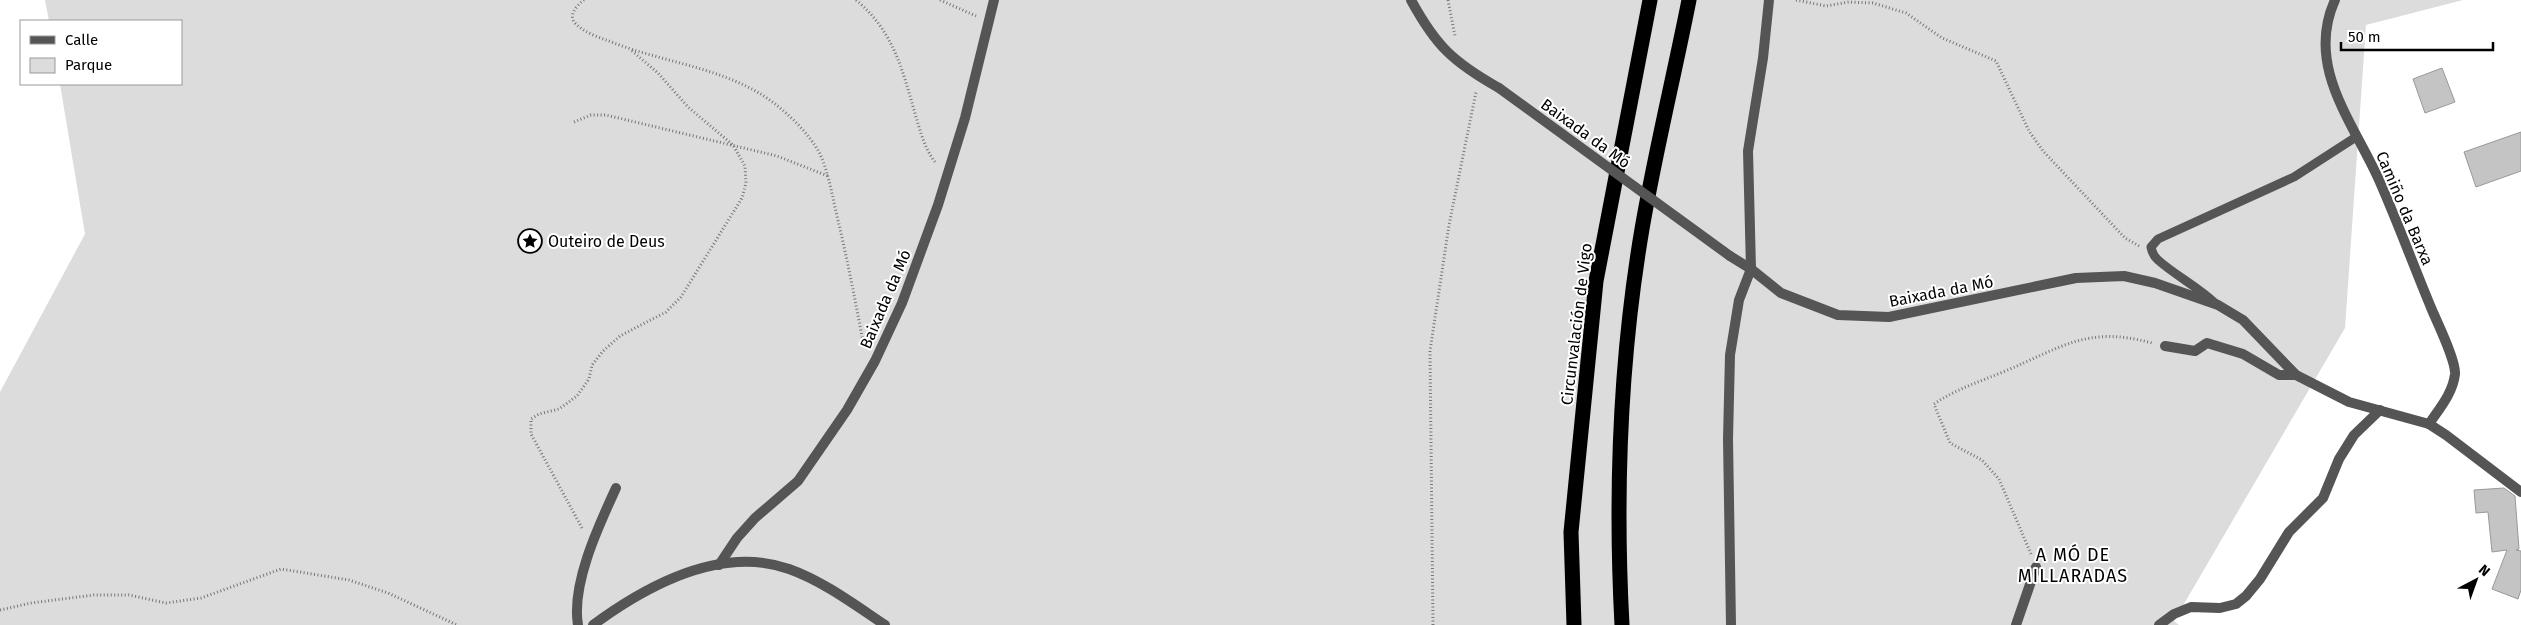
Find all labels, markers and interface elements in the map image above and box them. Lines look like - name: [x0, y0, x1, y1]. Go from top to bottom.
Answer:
- legend: [20, 20, 182, 85]
- scale bar: [2341, 20, 2494, 52]
- text: 50 m: [2348, 28, 2381, 46]
- text: Calle: [65, 31, 98, 49]
- text: Parque: [65, 56, 112, 74]
- street label: Baixada da Mó: [1537, 95, 1634, 172]
- street label: Camiño da Barxa: [2372, 148, 2437, 268]
- place icon: Outeiro de Deus: [517, 228, 543, 254]
- place label: Outeiro de Deus: [548, 232, 665, 251]
- street label: Circunvalación de Vigo: [1557, 242, 1596, 406]
- street label: Baixada da Mó: [856, 247, 915, 352]
- street label: Baixada da Mó: [1887, 272, 1995, 311]
- district label: A MÓ DE MILLARADAS: [2018, 544, 2128, 587]
- north arrow: [2451, 555, 2501, 605]
- text: N: [2475, 561, 2493, 580]

